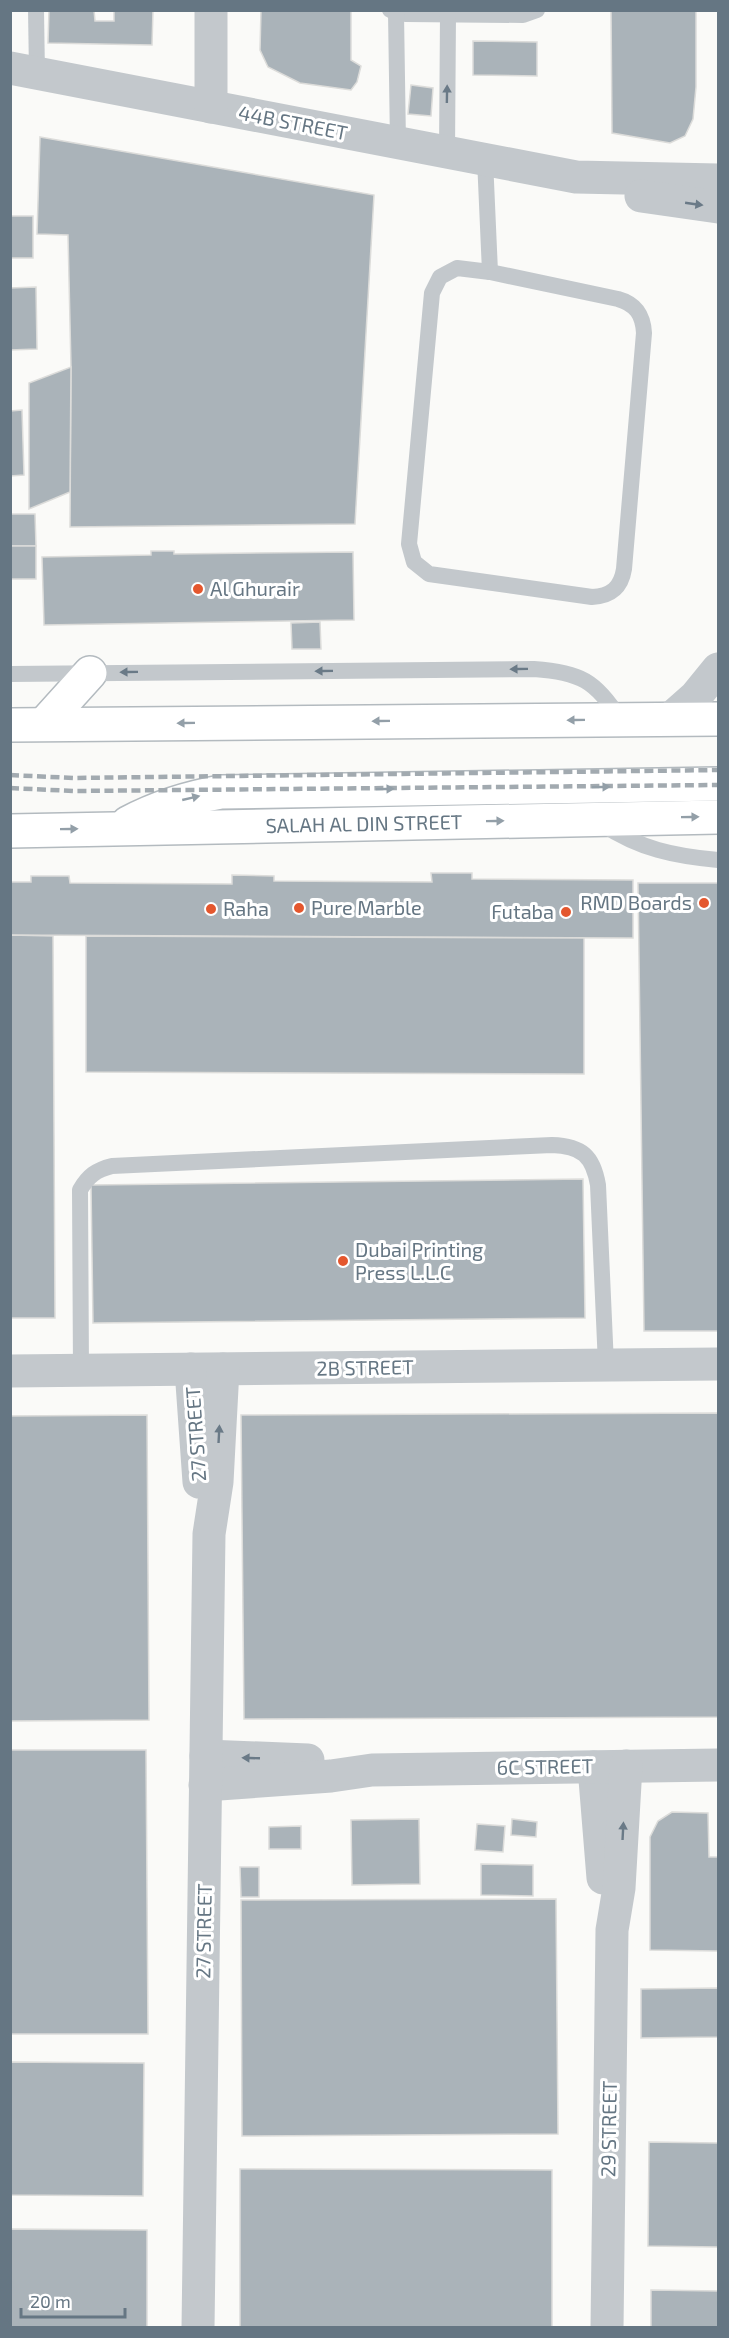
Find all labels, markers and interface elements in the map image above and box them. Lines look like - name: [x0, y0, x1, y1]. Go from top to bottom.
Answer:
- one-way arrow: [442, 84, 452, 103]
- street label: 44B STREET: [237, 100, 350, 144]
- one-way arrow: [685, 199, 704, 208]
- place label: Al Ghurair: [210, 576, 300, 600]
- marker: Al Ghurair: [191, 582, 205, 596]
- one-way arrow: [510, 664, 529, 674]
- one-way arrow: [315, 666, 334, 675]
- one-way arrow: [120, 667, 139, 677]
- one-way arrow: [567, 715, 586, 725]
- one-way arrow: [372, 717, 391, 726]
- one-way arrow: [177, 718, 196, 728]
- one-way arrow: [592, 782, 611, 791]
- one-way arrow: [376, 784, 395, 794]
- one-way arrow: [182, 792, 200, 802]
- street label: SALAH AL DIN STREET: [265, 809, 463, 837]
- one-way arrow: [680, 812, 699, 822]
- one-way arrow: [485, 816, 504, 826]
- one-way arrow: [59, 825, 78, 834]
- place label: RMD Boards: [580, 890, 692, 914]
- place label: Pure Marble: [311, 895, 422, 919]
- place label: Raha: [223, 896, 269, 920]
- marker: RMD Boards: [697, 896, 711, 910]
- place label: Futaba: [491, 899, 554, 923]
- marker: Pure Marble: [292, 901, 306, 915]
- marker: Raha: [204, 902, 218, 916]
- marker: Futaba: [559, 905, 573, 919]
- place label: Dubai Printing Press L.L.C: [355, 1237, 483, 1284]
- marker: Dubai Printing Press L.L.C: [336, 1254, 350, 1268]
- street label: 2B STREET: [316, 1354, 414, 1380]
- street label: 27 STREET: [180, 1385, 210, 1482]
- one-way arrow: [215, 1424, 224, 1443]
- one-way arrow: [242, 1753, 261, 1762]
- street label: 6C STREET: [497, 1753, 594, 1779]
- one-way arrow: [618, 1821, 627, 1840]
- street label: 27 STREET: [190, 1883, 216, 1979]
- street label: 29 STREET: [595, 2080, 621, 2177]
- scale bar: [21, 2281, 124, 2319]
- text: 20 m: [30, 2290, 71, 2312]

